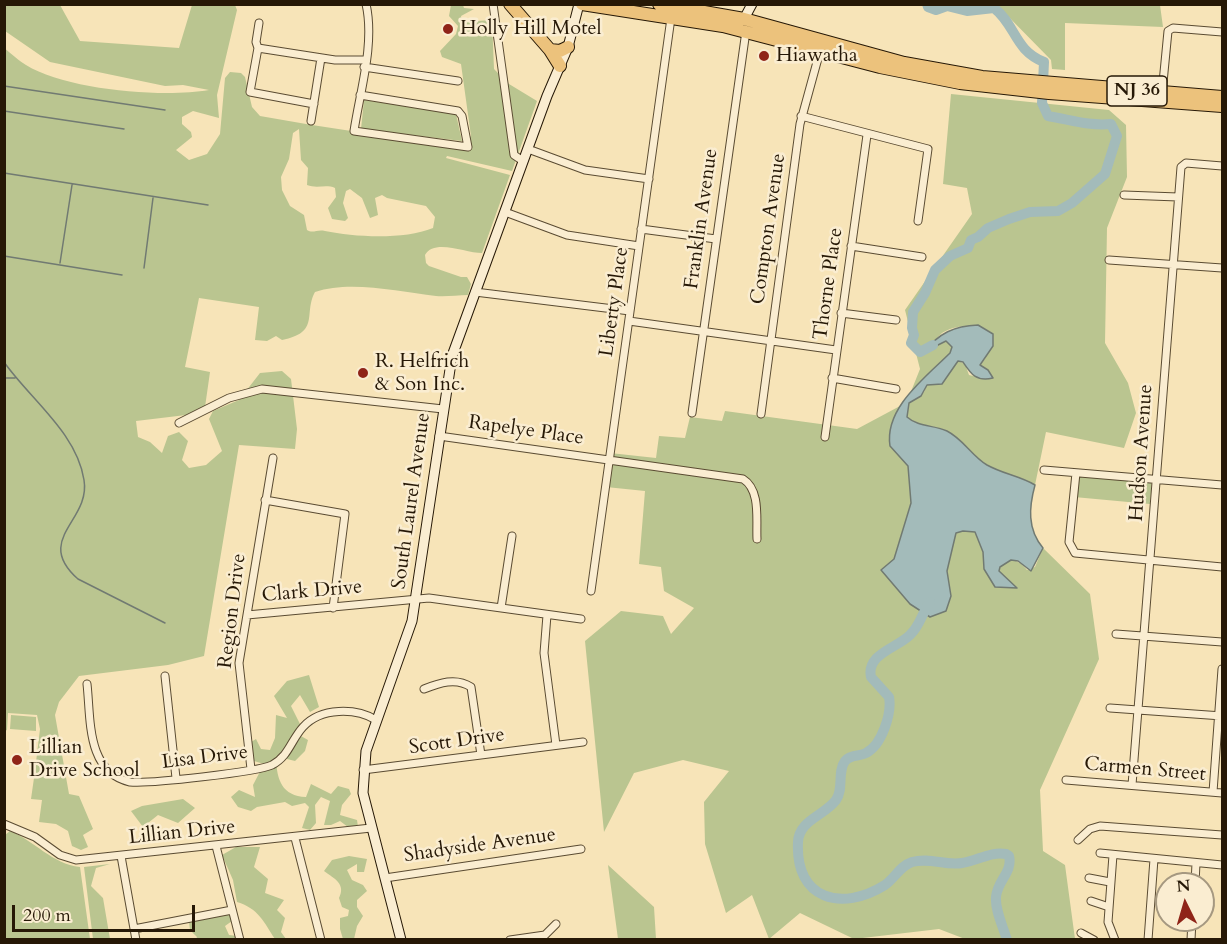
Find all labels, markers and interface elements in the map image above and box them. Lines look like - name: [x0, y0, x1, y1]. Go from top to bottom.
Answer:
- place label: Holly Hill Motel: [460, 17, 602, 41]
- marker: Holly Hill Motel: [441, 22, 455, 36]
- place label: Hiawatha: [776, 44, 858, 68]
- marker: Hiawatha: [757, 49, 771, 63]
- road number: NJ 36: [1107, 76, 1167, 106]
- street label: Franklin Avenue: [680, 147, 724, 291]
- street label: Compton Avenue: [747, 152, 791, 306]
- street label: Thorne Place: [809, 226, 849, 342]
- street label: Liberty Place: [595, 245, 635, 359]
- place label: R. Helfrich & Son Inc.: [375, 350, 469, 397]
- marker: R. Helfrich & Son Inc.: [356, 366, 370, 380]
- street label: Hudson Avenue: [1125, 384, 1159, 522]
- street label: South Laurel Avenue: [388, 411, 436, 591]
- street label: Rapelye Place: [467, 411, 585, 451]
- street label: Region Drive: [214, 552, 252, 670]
- street label: Clark Drive: [261, 576, 363, 608]
- street label: Scott Drive: [408, 723, 506, 761]
- place label: Lillian Drive School: [29, 736, 140, 783]
- street label: Lisa Drive: [160, 741, 250, 775]
- marker: Lillian Drive School: [10, 753, 24, 767]
- street label: Carmen Street: [1083, 753, 1207, 787]
- street label: Lillian Drive: [127, 815, 237, 851]
- street label: Shadyside Avenue: [403, 823, 557, 869]
- north arrow: [1155, 872, 1215, 932]
- text: N: [1176, 874, 1191, 898]
- scale bar: [15, 893, 198, 931]
- text: 200 m: [23, 903, 71, 928]

